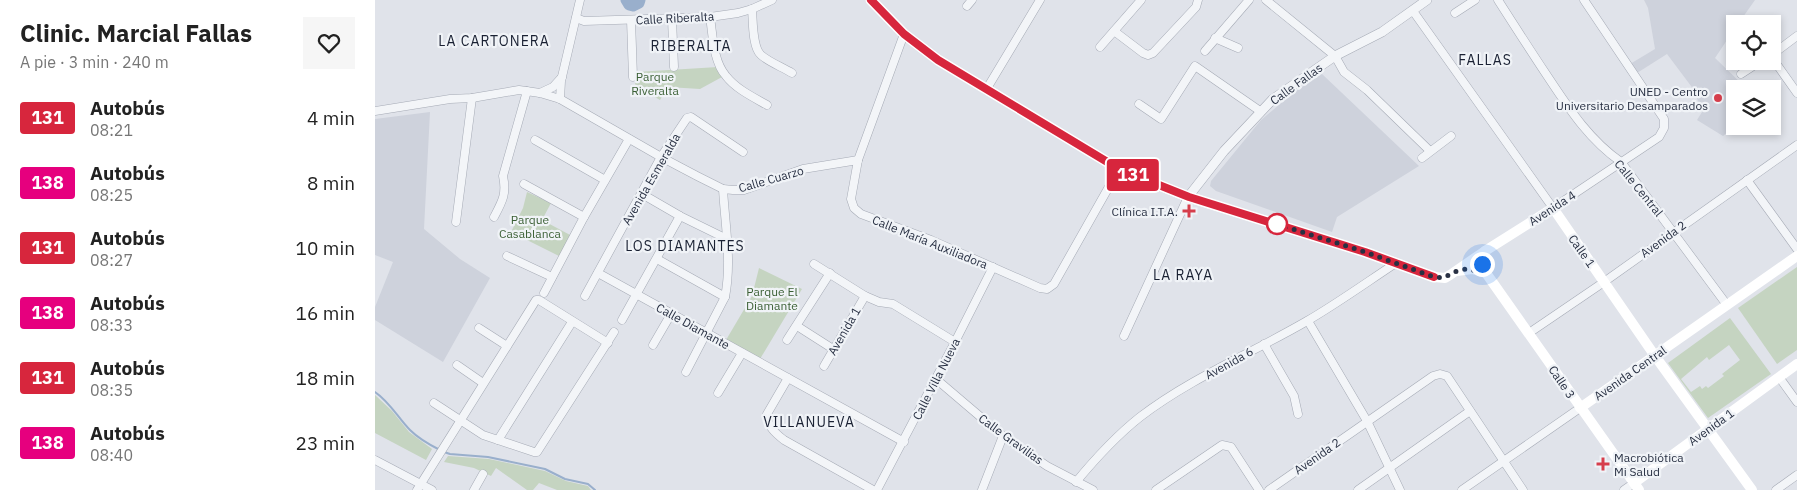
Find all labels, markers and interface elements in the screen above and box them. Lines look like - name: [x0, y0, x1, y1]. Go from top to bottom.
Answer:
- street label: Calle Riberalta: [635, 8, 715, 28]
- map controls: [1726, 15, 1781, 135]
- button: locate: [1726, 15, 1781, 70]
- text: Clinic. Marcial Fallas: [20, 17, 252, 49]
- button: heart: [303, 17, 355, 69]
- district label: LA CARTONERA: [438, 32, 550, 50]
- district label: RIBERALTA: [651, 37, 731, 55]
- district label: FALLAS: [1458, 51, 1512, 69]
- text: A pie · 3 min · 240 m: [20, 52, 169, 72]
- street label: Calle Fallas: [1267, 60, 1325, 108]
- park label: Parque Riveralta: [631, 69, 679, 98]
- button: layers: [1726, 80, 1781, 135]
- place label: UNED - Centro Universitario Desamparados: [1556, 84, 1708, 113]
- marker: UNED - Centro Universitario Desamparados: [1712, 92, 1724, 104]
- text: Autobús: [90, 96, 165, 120]
- text: 131: [31, 106, 64, 129]
- text: 4 min: [307, 106, 355, 130]
- text: 08:21: [90, 120, 133, 140]
- street label: Avenida Esmeralda: [619, 130, 684, 227]
- street label: Calle Central: [1612, 157, 1666, 219]
- line badge: 131: [1104, 159, 1162, 191]
- text: Autobús: [90, 161, 165, 185]
- street label: Calle Cuarzo: [737, 162, 806, 195]
- text: 131: [1117, 163, 1149, 186]
- text: 138: [31, 171, 64, 194]
- text: 8 min: [307, 171, 355, 195]
- text: 08:25: [90, 185, 133, 205]
- street label: Avenida 4: [1526, 187, 1578, 229]
- place label: Clínica I.T.A.: [1112, 204, 1178, 219]
- marker: Clínica I.T.A.: [1182, 204, 1196, 218]
- park label: Parque Casablanca: [499, 212, 562, 241]
- street label: Calle María Auxiliadora: [870, 212, 990, 272]
- unlabelled marker: [1266, 213, 1288, 235]
- street label: Avenida 2: [1637, 217, 1689, 261]
- text: Autobús: [90, 226, 165, 250]
- street label: Calle 1: [1565, 232, 1599, 270]
- text: 131: [31, 236, 64, 259]
- text: 10 min: [296, 236, 355, 260]
- district label: LOS DIAMANTES: [625, 237, 745, 255]
- text: 08:27: [90, 250, 133, 270]
- your location: [1470, 252, 1495, 277]
- district label: LA RAYA: [1153, 266, 1213, 284]
- park label: Parque El Diamante: [746, 284, 798, 313]
- text: Autobús: [90, 291, 165, 315]
- street label: Calle Diamante: [654, 300, 733, 353]
- text: 138: [31, 301, 64, 324]
- text: 16 min: [296, 301, 355, 325]
- street label: Avenida 1: [824, 304, 864, 358]
- text: 08:33: [90, 315, 133, 335]
- street label: Calle Villa Nueva: [909, 335, 963, 422]
- street label: Avenida Central: [1591, 342, 1669, 404]
- street label: Avenida 6: [1202, 344, 1256, 382]
- text: Autobús: [90, 356, 165, 380]
- street label: Calle 3: [1545, 362, 1579, 402]
- text: 131: [31, 366, 64, 389]
- text: 18 min: [296, 366, 355, 390]
- text: 08:35: [90, 380, 133, 400]
- street label: Avenida 1: [1685, 405, 1737, 449]
- street label: Calle Gravilias: [976, 411, 1046, 468]
- district label: VILLANUEVA: [763, 413, 855, 431]
- text: Autobús: [90, 421, 165, 445]
- text: 138: [31, 431, 64, 454]
- text: 23 min: [296, 431, 355, 455]
- street label: Avenida 2: [1291, 435, 1343, 477]
- text: 08:40: [90, 445, 133, 465]
- place label: Macrobiótica Mi Salud: [1614, 450, 1684, 479]
- marker: Macrobiótica Mi Salud: [1596, 457, 1610, 471]

